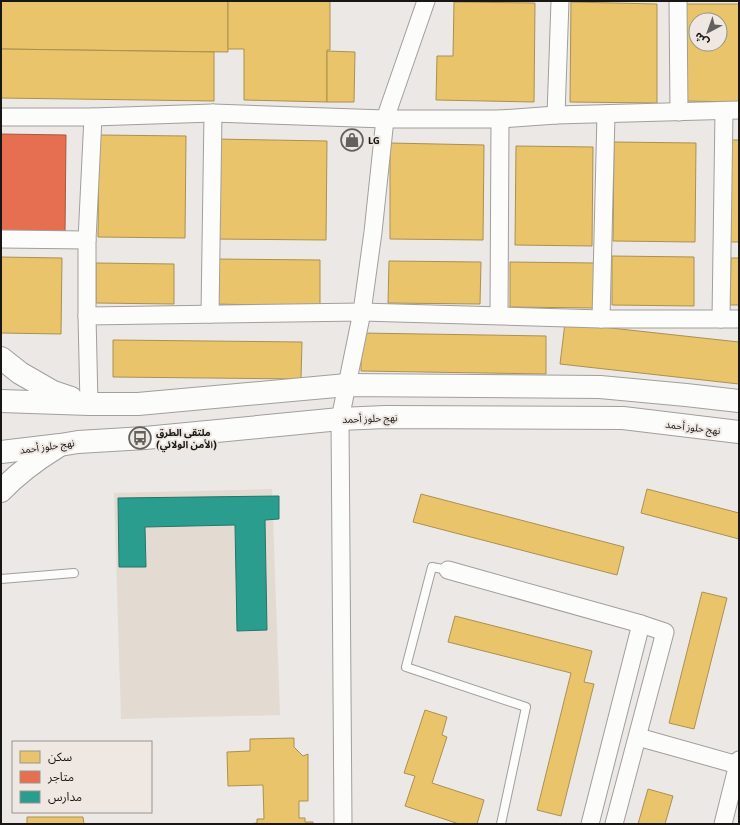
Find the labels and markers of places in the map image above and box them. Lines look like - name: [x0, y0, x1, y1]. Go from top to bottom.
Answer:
- shop icon: LG: [339, 127, 365, 153]
- place label: LG: [368, 135, 380, 147]
- bus stop icon: ملتقى الطرق (الأمن الولائي): [127, 425, 153, 451]
- place label: ملتقى الطرق (الأمن الولائي): [156, 427, 217, 453]

